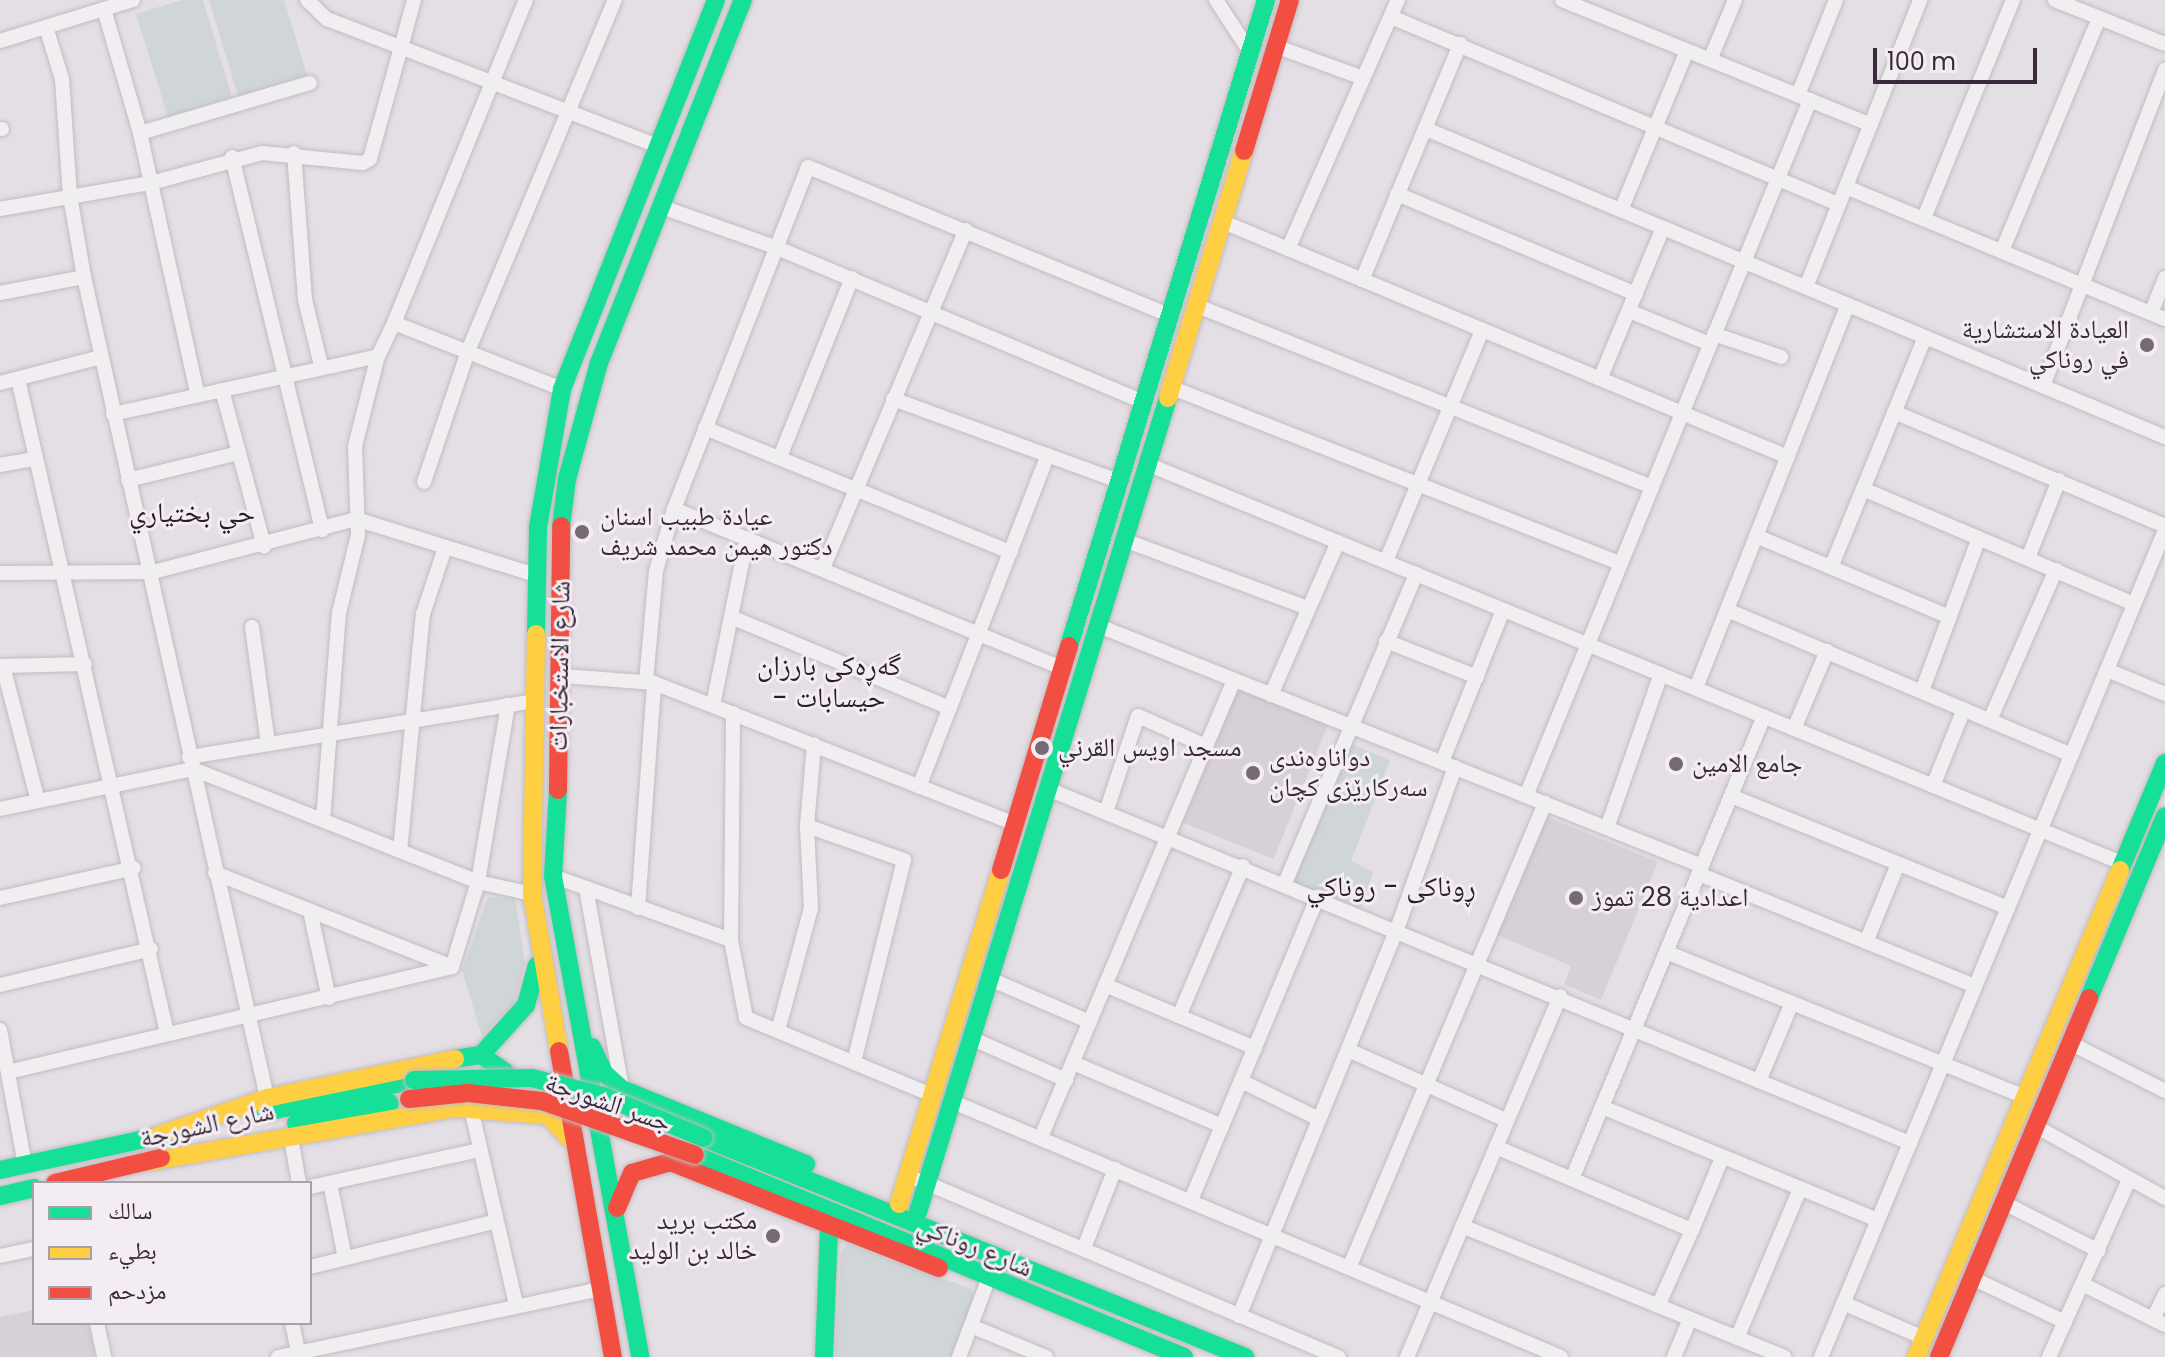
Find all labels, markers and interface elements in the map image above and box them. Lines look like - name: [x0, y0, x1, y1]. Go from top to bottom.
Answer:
- scale bar: [1877, 32, 2041, 82]
- text: 100 m: [1887, 45, 1956, 78]
- place label: العيادة الاستشارية في روناكي: [1962, 314, 2129, 376]
- marker: العيادة الاستشارية في روناكي: [2136, 334, 2158, 356]
- district label: حي بختياري: [129, 496, 255, 530]
- place label: عيادة طبيب اسنان دكتور هيمن محمد شريف: [600, 501, 832, 562]
- marker: عيادة طبيب اسنان دكتور هيمن محمد شريف: [571, 521, 593, 543]
- street label: شارع الاستخبارات: [543, 581, 577, 751]
- district label: گەڕەکی بارزان - حیسابات: [757, 649, 901, 715]
- place label: مسجد اويس القرني: [1058, 732, 1242, 764]
- marker: مسجد اويس القرني: [1033, 739, 1051, 757]
- place label: دواناوەندى سەركارێزى كچان: [1269, 742, 1428, 804]
- place label: جامع الامين: [1692, 748, 1802, 780]
- marker: جامع الامين: [1667, 755, 1685, 773]
- marker: دواناوەندى سەركارێزى كچان: [1244, 764, 1262, 782]
- district label: ڕوناکی - روناكي: [1306, 870, 1476, 904]
- place label: اعدادية 28 تموز: [1592, 882, 1748, 914]
- marker: اعدادية 28 تموز: [1567, 889, 1585, 907]
- street label: جسر الشورجة: [541, 1067, 675, 1139]
- street label: شارع الشورجة: [137, 1096, 277, 1154]
- legend: [32, 1181, 312, 1325]
- text: سالك: [108, 1194, 153, 1227]
- place label: مكتب بريد خالد بن الوليد: [629, 1205, 757, 1266]
- street label: شارع روناكي: [913, 1210, 1037, 1284]
- marker: مكتب بريد خالد بن الوليد: [764, 1227, 782, 1245]
- text: بطيء: [108, 1234, 157, 1267]
- text: مزدحم: [108, 1274, 167, 1307]

